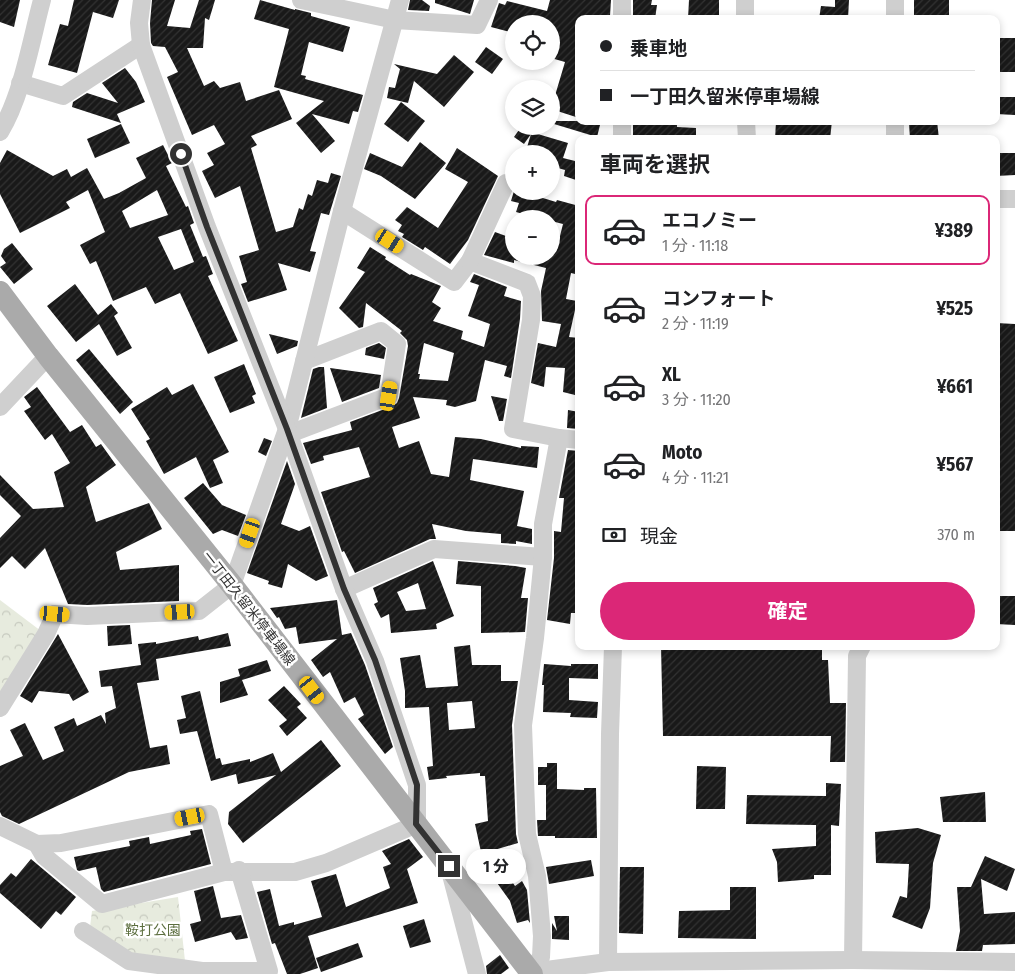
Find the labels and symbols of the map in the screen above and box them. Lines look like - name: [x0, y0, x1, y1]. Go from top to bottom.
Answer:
- route start: [170, 143, 192, 165]
- car: [373, 227, 406, 255]
- car: [379, 380, 398, 412]
- car: [238, 516, 261, 550]
- street label: 一丁田久留米停車場線: [199, 548, 298, 669]
- car: [164, 604, 195, 620]
- car: [39, 605, 70, 623]
- car: [296, 674, 327, 706]
- car: [173, 807, 206, 827]
- callout: 1 分: [466, 848, 526, 884]
- route end: [438, 855, 460, 877]
- park label: 鞍打公園: [125, 922, 181, 939]

